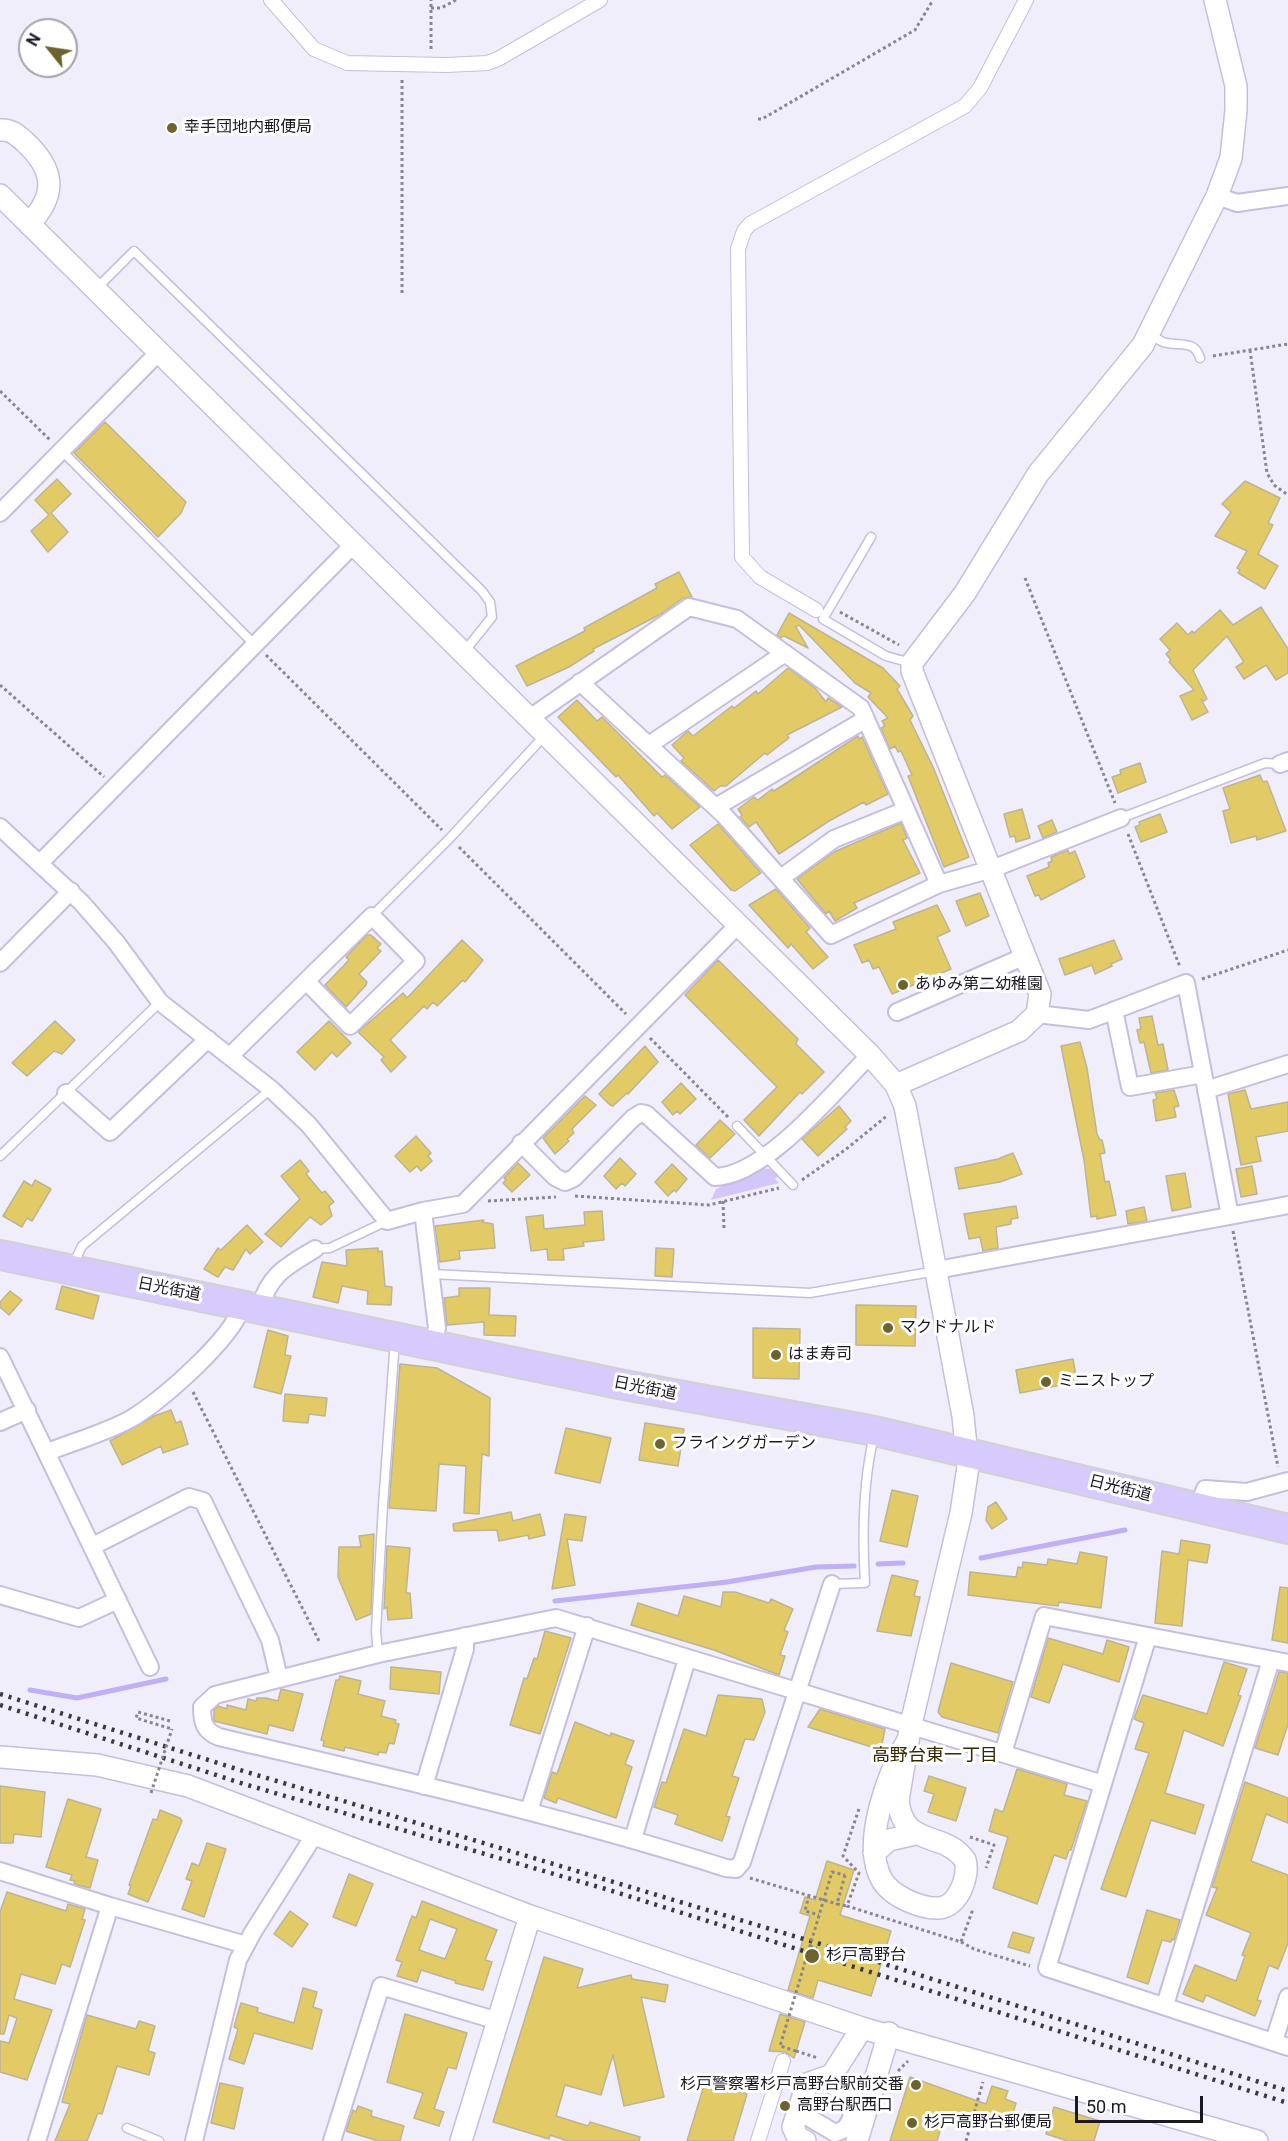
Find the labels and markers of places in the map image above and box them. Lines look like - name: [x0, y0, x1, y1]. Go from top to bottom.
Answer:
- place label: 幸手団地内郵便局: [184, 118, 312, 138]
- marker: 幸手団地内郵便局: [165, 121, 179, 135]
- place label: あゆみ第二幼稚園: [915, 975, 1043, 995]
- marker: あゆみ第二幼稚園: [896, 978, 910, 992]
- place label: マクドナルド: [900, 1318, 996, 1338]
- marker: マクドナルド: [881, 1321, 895, 1335]
- place label: はま寿司: [788, 1345, 852, 1365]
- marker: はま寿司: [769, 1348, 783, 1362]
- place label: ミニストップ: [1058, 1372, 1154, 1392]
- marker: ミニストップ: [1039, 1375, 1053, 1389]
- place label: フライングガーデン: [672, 1434, 816, 1454]
- marker: フライングガーデン: [653, 1437, 667, 1451]
- place label: 杉戸高野台: [826, 1946, 906, 1966]
- marker: 杉戸高野台: [803, 1947, 821, 1965]
- place label: 杉戸警察署杉戸高野台駅前交番: [680, 2075, 904, 2095]
- marker: 杉戸警察署杉戸高野台駅前交番: [909, 2078, 923, 2092]
- place label: 高野台駅西口: [797, 2096, 893, 2116]
- marker: 高野台駅西口: [778, 2099, 792, 2113]
- place label: 杉戸高野台郵便局: [924, 2113, 1052, 2133]
- marker: 杉戸高野台郵便局: [905, 2116, 919, 2130]

